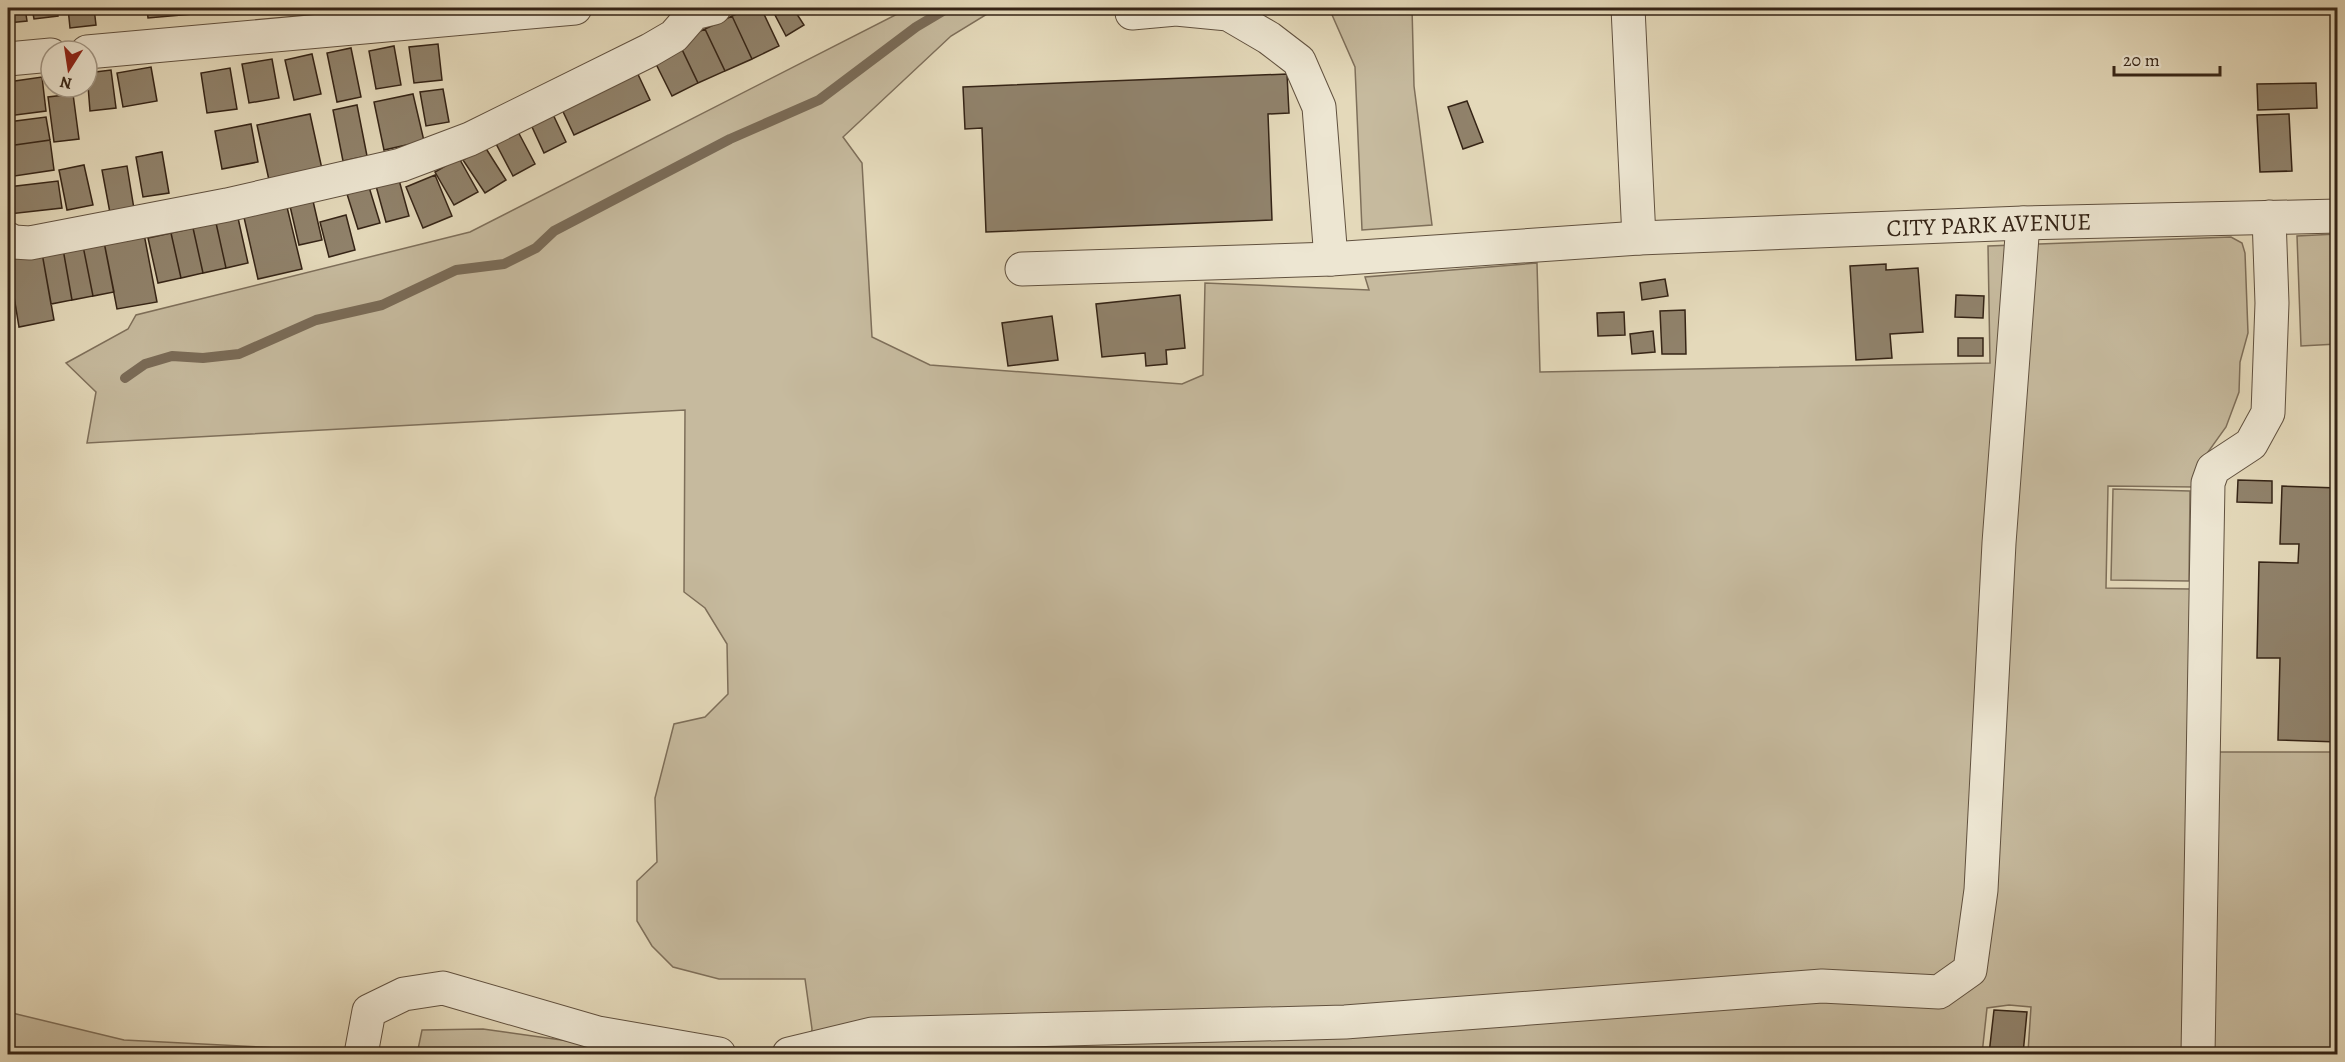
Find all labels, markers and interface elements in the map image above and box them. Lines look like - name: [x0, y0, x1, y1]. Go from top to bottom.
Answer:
- north arrow: [39, 39, 99, 99]
- scale bar: [2114, 39, 2220, 77]
- text: 20 m: [2123, 48, 2160, 72]
- text: N: [58, 71, 74, 95]
- street label: CITY PARK AVENUE: [1886, 205, 2092, 244]

